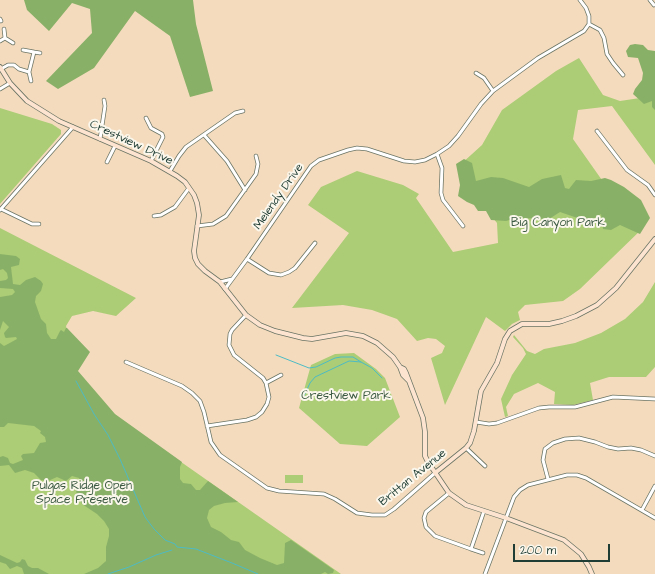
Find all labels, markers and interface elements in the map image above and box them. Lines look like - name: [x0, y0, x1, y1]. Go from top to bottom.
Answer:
- street label: Crestview Drive: [87, 117, 175, 169]
- street label: Melendy Drive: [251, 161, 307, 233]
- park label: Big Canyon Park: [511, 216, 605, 230]
- park label: Crestview Park: [301, 389, 391, 403]
- street label: Brittan Avenue: [376, 446, 450, 510]
- park label: Pulgas Ridge Open Space Preserve: [32, 479, 132, 507]
- scale bar: [515, 536, 612, 562]
- text: 200 m: [520, 542, 556, 559]

